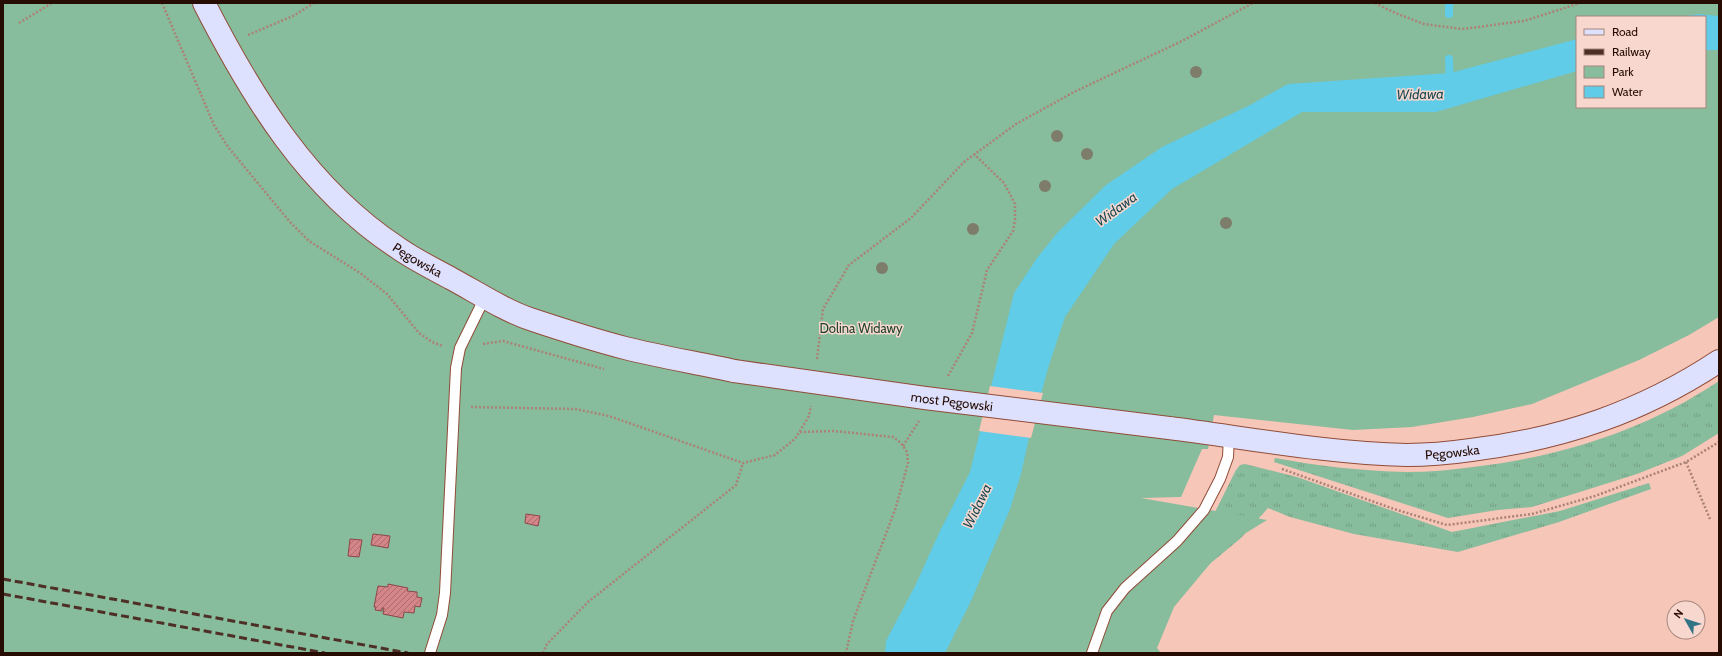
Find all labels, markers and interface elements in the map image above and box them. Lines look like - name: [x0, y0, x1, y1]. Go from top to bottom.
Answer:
- legend: [1576, 16, 1706, 108]
- text: Road: [1612, 24, 1638, 39]
- text: Railway: [1612, 44, 1650, 59]
- text: Park: [1612, 64, 1634, 79]
- text: Water: [1612, 84, 1643, 99]
- water label: Widawa: [1396, 85, 1444, 103]
- water label: Widawa: [1092, 188, 1140, 230]
- street label: Pęgowska: [390, 239, 446, 281]
- park label: Dolina Widawy: [819, 320, 903, 336]
- street label: most Pęgowski: [910, 388, 994, 414]
- street label: Pęgowska: [1425, 441, 1481, 463]
- water label: Widawa: [959, 481, 995, 531]
- north arrow: [1666, 600, 1706, 640]
- text: N: [1670, 606, 1686, 621]

